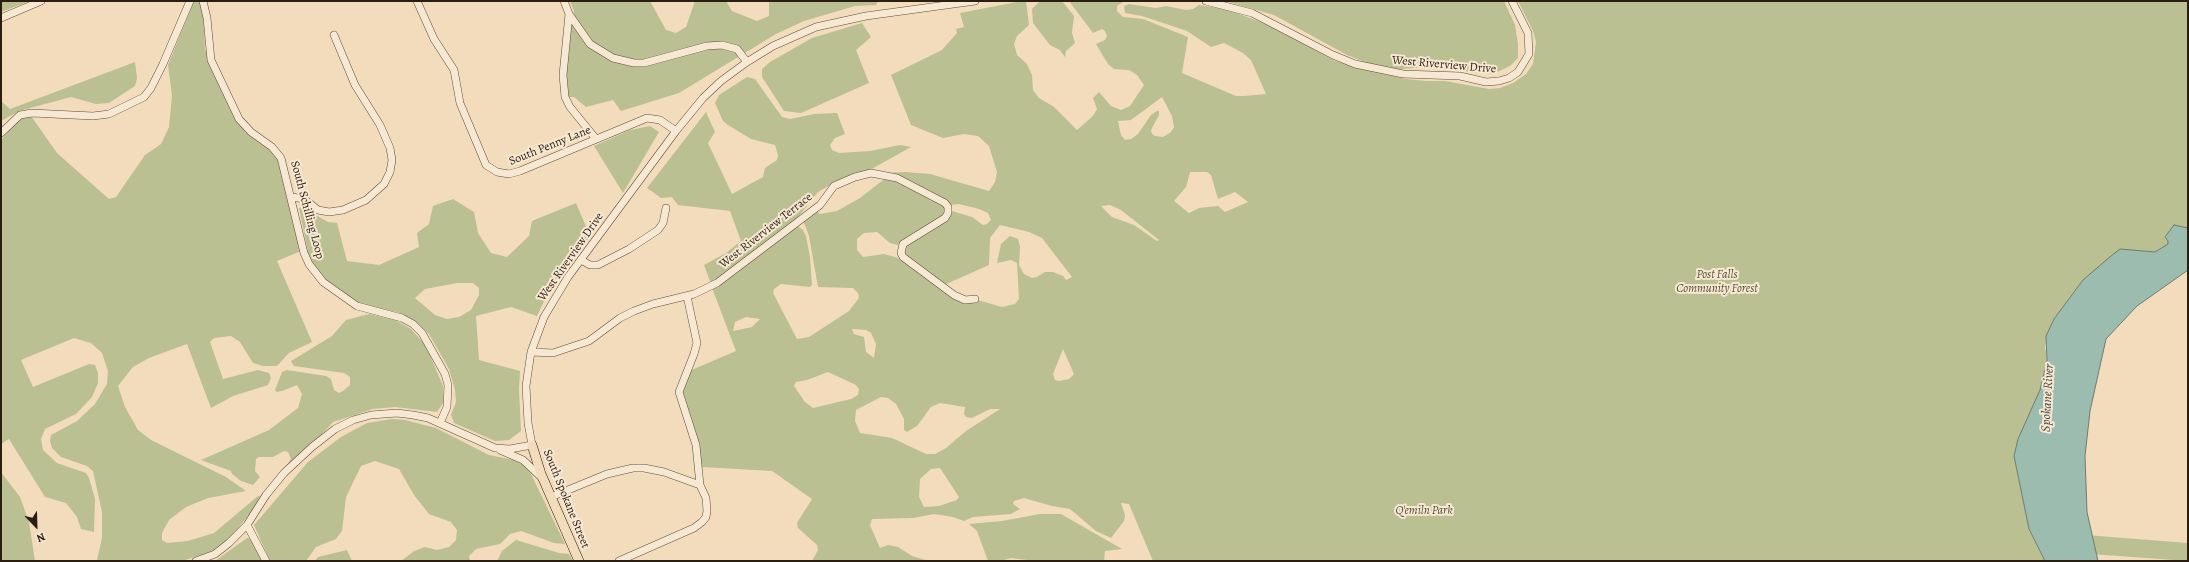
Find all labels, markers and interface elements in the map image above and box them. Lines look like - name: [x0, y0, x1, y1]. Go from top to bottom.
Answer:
- street label: West Riverview Drive: [1391, 53, 1497, 77]
- street label: South Penny Lane: [507, 123, 593, 169]
- street label: South Schilling Loop: [287, 159, 327, 261]
- street label: West Riverview Terrace: [717, 190, 815, 272]
- street label: West Riverview Drive: [535, 210, 607, 304]
- park label: Post Falls Community Forest: [1676, 268, 1758, 296]
- water label: Spokane River: [2038, 364, 2058, 432]
- street label: South Spokane Street: [540, 448, 592, 550]
- park label: Q'emiln Park: [1395, 504, 1453, 518]
- north arrow: [16, 506, 56, 546]
- text: N: [34, 529, 48, 546]

